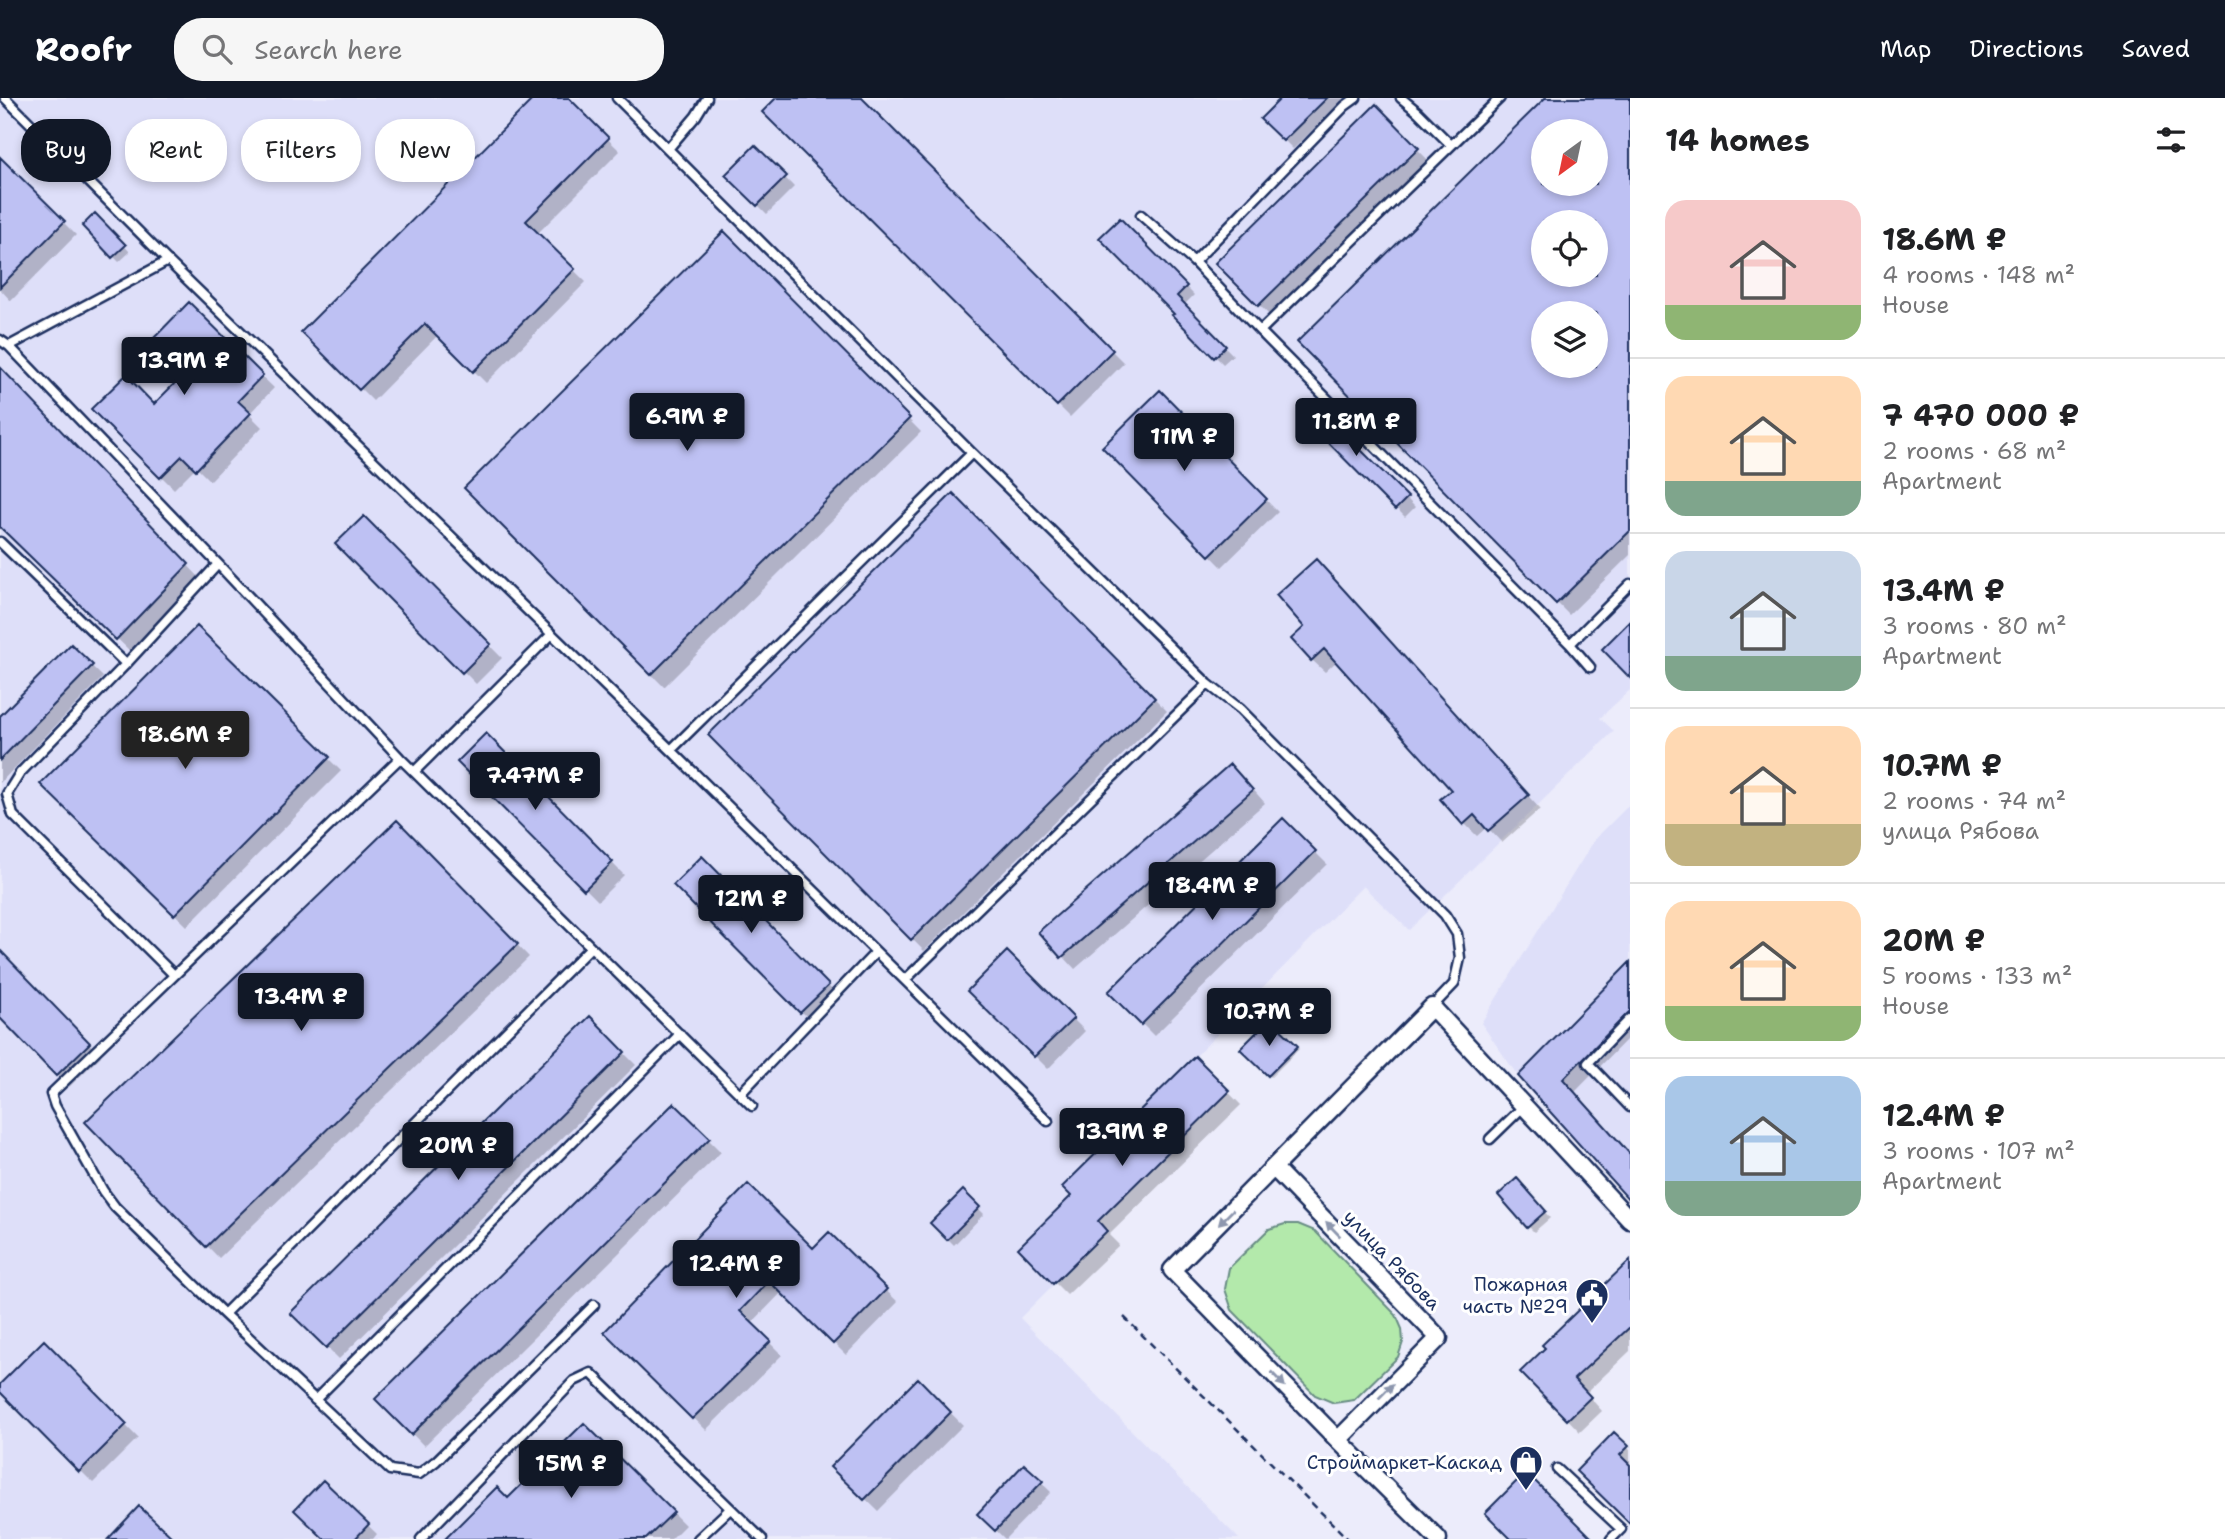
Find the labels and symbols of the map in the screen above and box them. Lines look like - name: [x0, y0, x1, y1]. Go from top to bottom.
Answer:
- north arrow: [1531, 119, 1608, 196]
- pin: 13.9M ₽: [119, 338, 249, 397]
- pin: 6.9M ₽: [630, 394, 744, 453]
- pin: 11.8M ₽: [1291, 398, 1421, 458]
- pin: 11M ₽: [1135, 414, 1233, 473]
- pin: 18.6M ₽: [120, 712, 250, 771]
- pin: 7.47M ₽: [470, 752, 600, 812]
- pin: 18.4M ₽: [1147, 862, 1277, 922]
- pin: 12M ₽: [702, 876, 800, 935]
- pin: 13.4M ₽: [236, 974, 366, 1033]
- pin: 10.7M ₽: [1204, 988, 1334, 1048]
- pin: 13.9M ₽: [1057, 1108, 1187, 1168]
- pin: 20M ₽: [409, 1122, 507, 1182]
- street label: улица Рябова: [1338, 1205, 1446, 1316]
- one-way arrow: [1217, 1208, 1234, 1225]
- one-way arrow: [1324, 1220, 1341, 1237]
- pin: 12.4M ₽: [671, 1240, 801, 1300]
- place label: Пожарная часть №29: [1463, 1272, 1568, 1319]
- public building icon: Пожарная часть №29: [1573, 1276, 1611, 1325]
- one-way arrow: [1270, 1370, 1286, 1387]
- one-way arrow: [1377, 1383, 1394, 1400]
- pin: 15M ₽: [522, 1440, 620, 1500]
- shop icon: Строймаркет-Каскад: [1507, 1443, 1545, 1492]
- place label: Строймаркет-Каскад: [1307, 1450, 1502, 1475]

